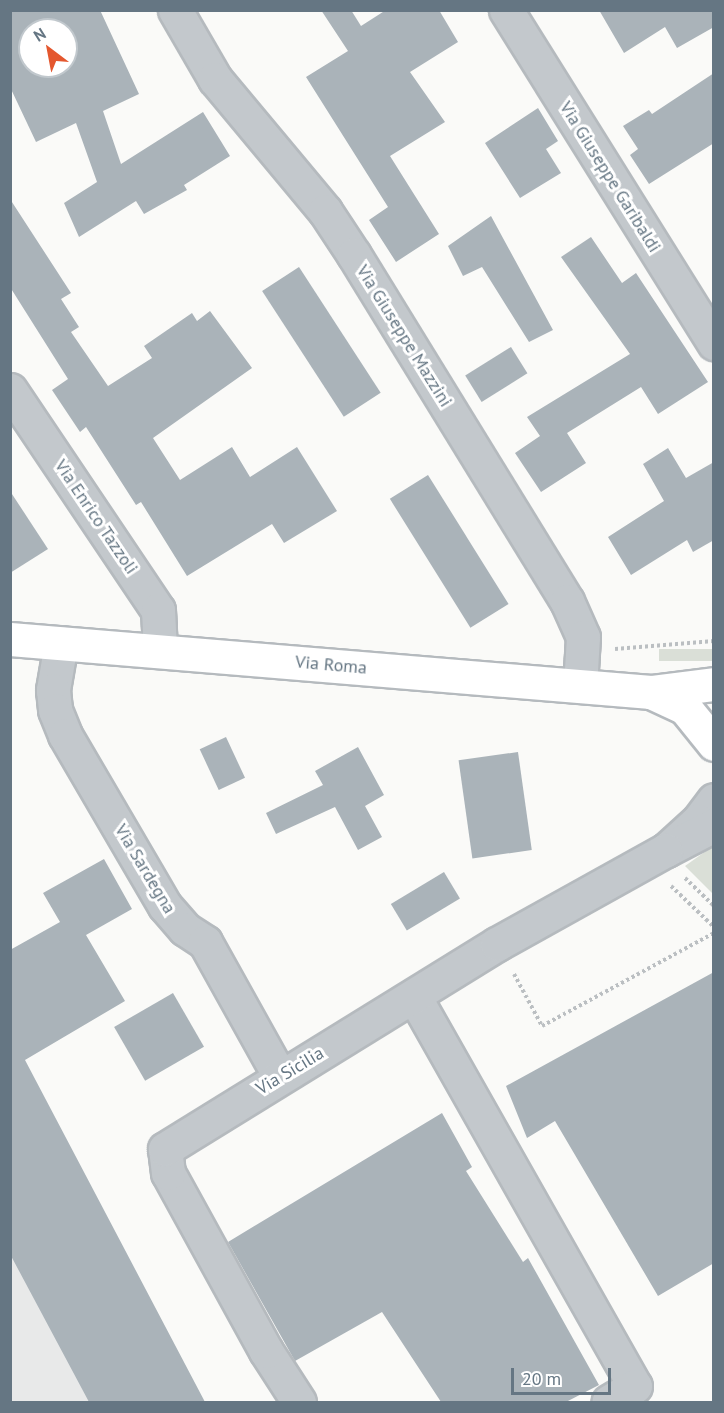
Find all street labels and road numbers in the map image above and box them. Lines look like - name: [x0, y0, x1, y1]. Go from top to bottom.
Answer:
- street label: Via Giuseppe Garibaldi: [555, 98, 665, 256]
- street label: Via Giuseppe Mazzini: [352, 261, 456, 411]
- street label: Via Enrico Tazzoli: [50, 455, 142, 579]
- street label: Via Roma: [294, 651, 368, 679]
- street label: Via Sardegna: [110, 820, 180, 918]
- street label: Via Sicilia: [252, 1042, 328, 1100]

